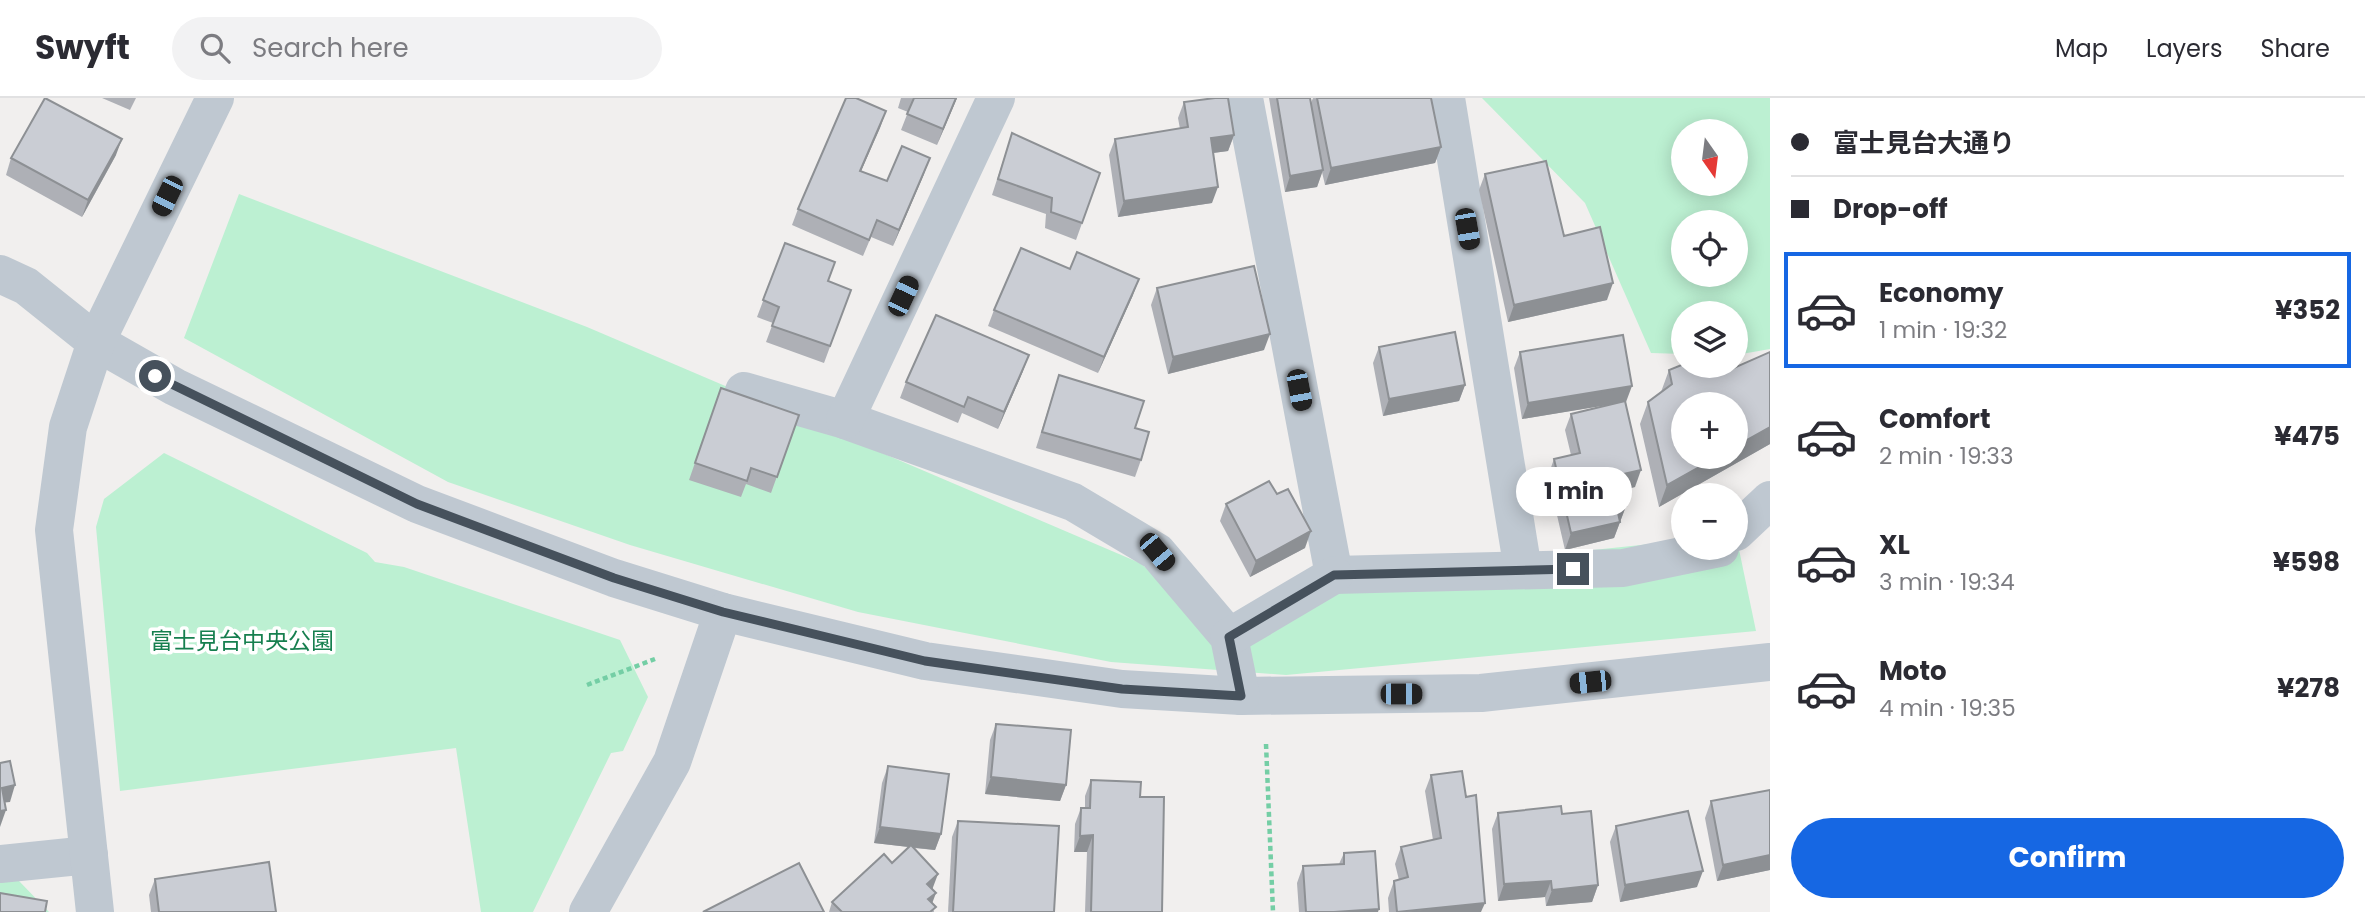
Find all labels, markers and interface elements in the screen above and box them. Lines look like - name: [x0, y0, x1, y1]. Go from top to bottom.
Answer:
- search box: [172, 17, 662, 80]
- text: Swyft: [35, 24, 130, 71]
- icon: search: [196, 29, 234, 67]
- text: Search here: [252, 30, 409, 66]
- text: Map: [2055, 32, 2108, 65]
- text: Layers: [2146, 32, 2222, 65]
- text: Share: [2260, 32, 2330, 65]
- north arrow: [1671, 119, 1748, 196]
- map controls: [1671, 119, 1748, 560]
- text: 富士見台大通り: [1833, 125, 2015, 161]
- car: [149, 173, 186, 219]
- text: Drop-off: [1833, 191, 1948, 227]
- car: [1454, 206, 1481, 252]
- button: locate: [1671, 210, 1748, 287]
- car: [885, 273, 922, 319]
- text: Economy: [1879, 275, 2003, 311]
- icon: car: [1795, 279, 1858, 342]
- text: ¥352: [2275, 292, 2340, 328]
- button: layers: [1671, 301, 1748, 378]
- text: 1 min · 19:32: [1879, 314, 2007, 346]
- route start: [139, 360, 171, 392]
- car: [1285, 367, 1314, 413]
- button: +: [1671, 392, 1748, 469]
- text: Comfort: [1879, 401, 1991, 437]
- icon: car: [1795, 405, 1858, 468]
- text: ¥475: [2274, 418, 2340, 454]
- text: 2 min · 19:33: [1879, 440, 2013, 472]
- callout: 1 min: [1515, 468, 1631, 517]
- text: 1 min: [1544, 475, 1604, 507]
- button: −: [1671, 483, 1748, 560]
- text: XL: [1879, 527, 1910, 563]
- car: [1136, 529, 1179, 575]
- icon: car: [1795, 531, 1858, 594]
- text: ¥598: [2273, 544, 2340, 580]
- route end: [1557, 553, 1589, 585]
- text: 3 min · 19:34: [1879, 566, 2015, 598]
- park label: 富士見台中央公園: [150, 625, 334, 657]
- text: Moto: [1879, 653, 1947, 689]
- icon: car: [1795, 657, 1858, 720]
- car: [1569, 669, 1612, 695]
- text: ¥278: [2277, 670, 2340, 706]
- car: [1381, 684, 1423, 705]
- text: 4 min · 19:35: [1879, 692, 2016, 724]
- button: Confirm: [1791, 818, 2344, 898]

